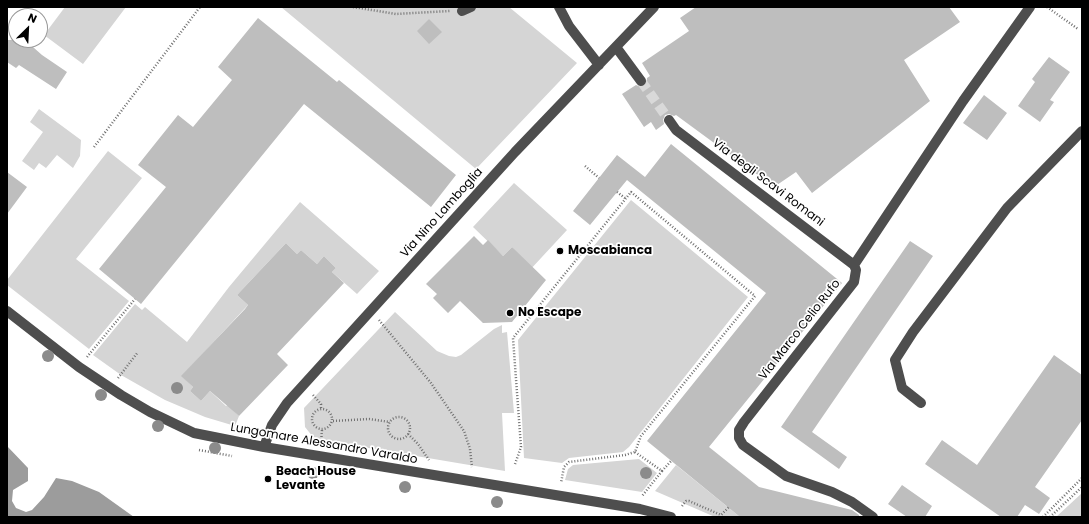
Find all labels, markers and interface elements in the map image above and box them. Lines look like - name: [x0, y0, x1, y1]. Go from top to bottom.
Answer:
- north arrow: [8, 8, 48, 48]
- text: N: [25, 9, 40, 27]
- street label: Via degli Scavi Romani: [709, 136, 827, 230]
- street label: Via Nino Lamboglia: [398, 165, 486, 261]
- place label: Moscabianca: [568, 244, 652, 258]
- marker: Moscabianca: [555, 246, 565, 256]
- street label: Via Marco Celio Rufo: [756, 277, 844, 383]
- place label: No Escape: [518, 306, 581, 320]
- marker: No Escape: [505, 308, 515, 318]
- street label: Lungomare Alessandro Varaldo: [229, 420, 419, 468]
- place label: Beach House Levante: [276, 465, 356, 493]
- marker: Beach House Levante: [263, 474, 273, 484]

